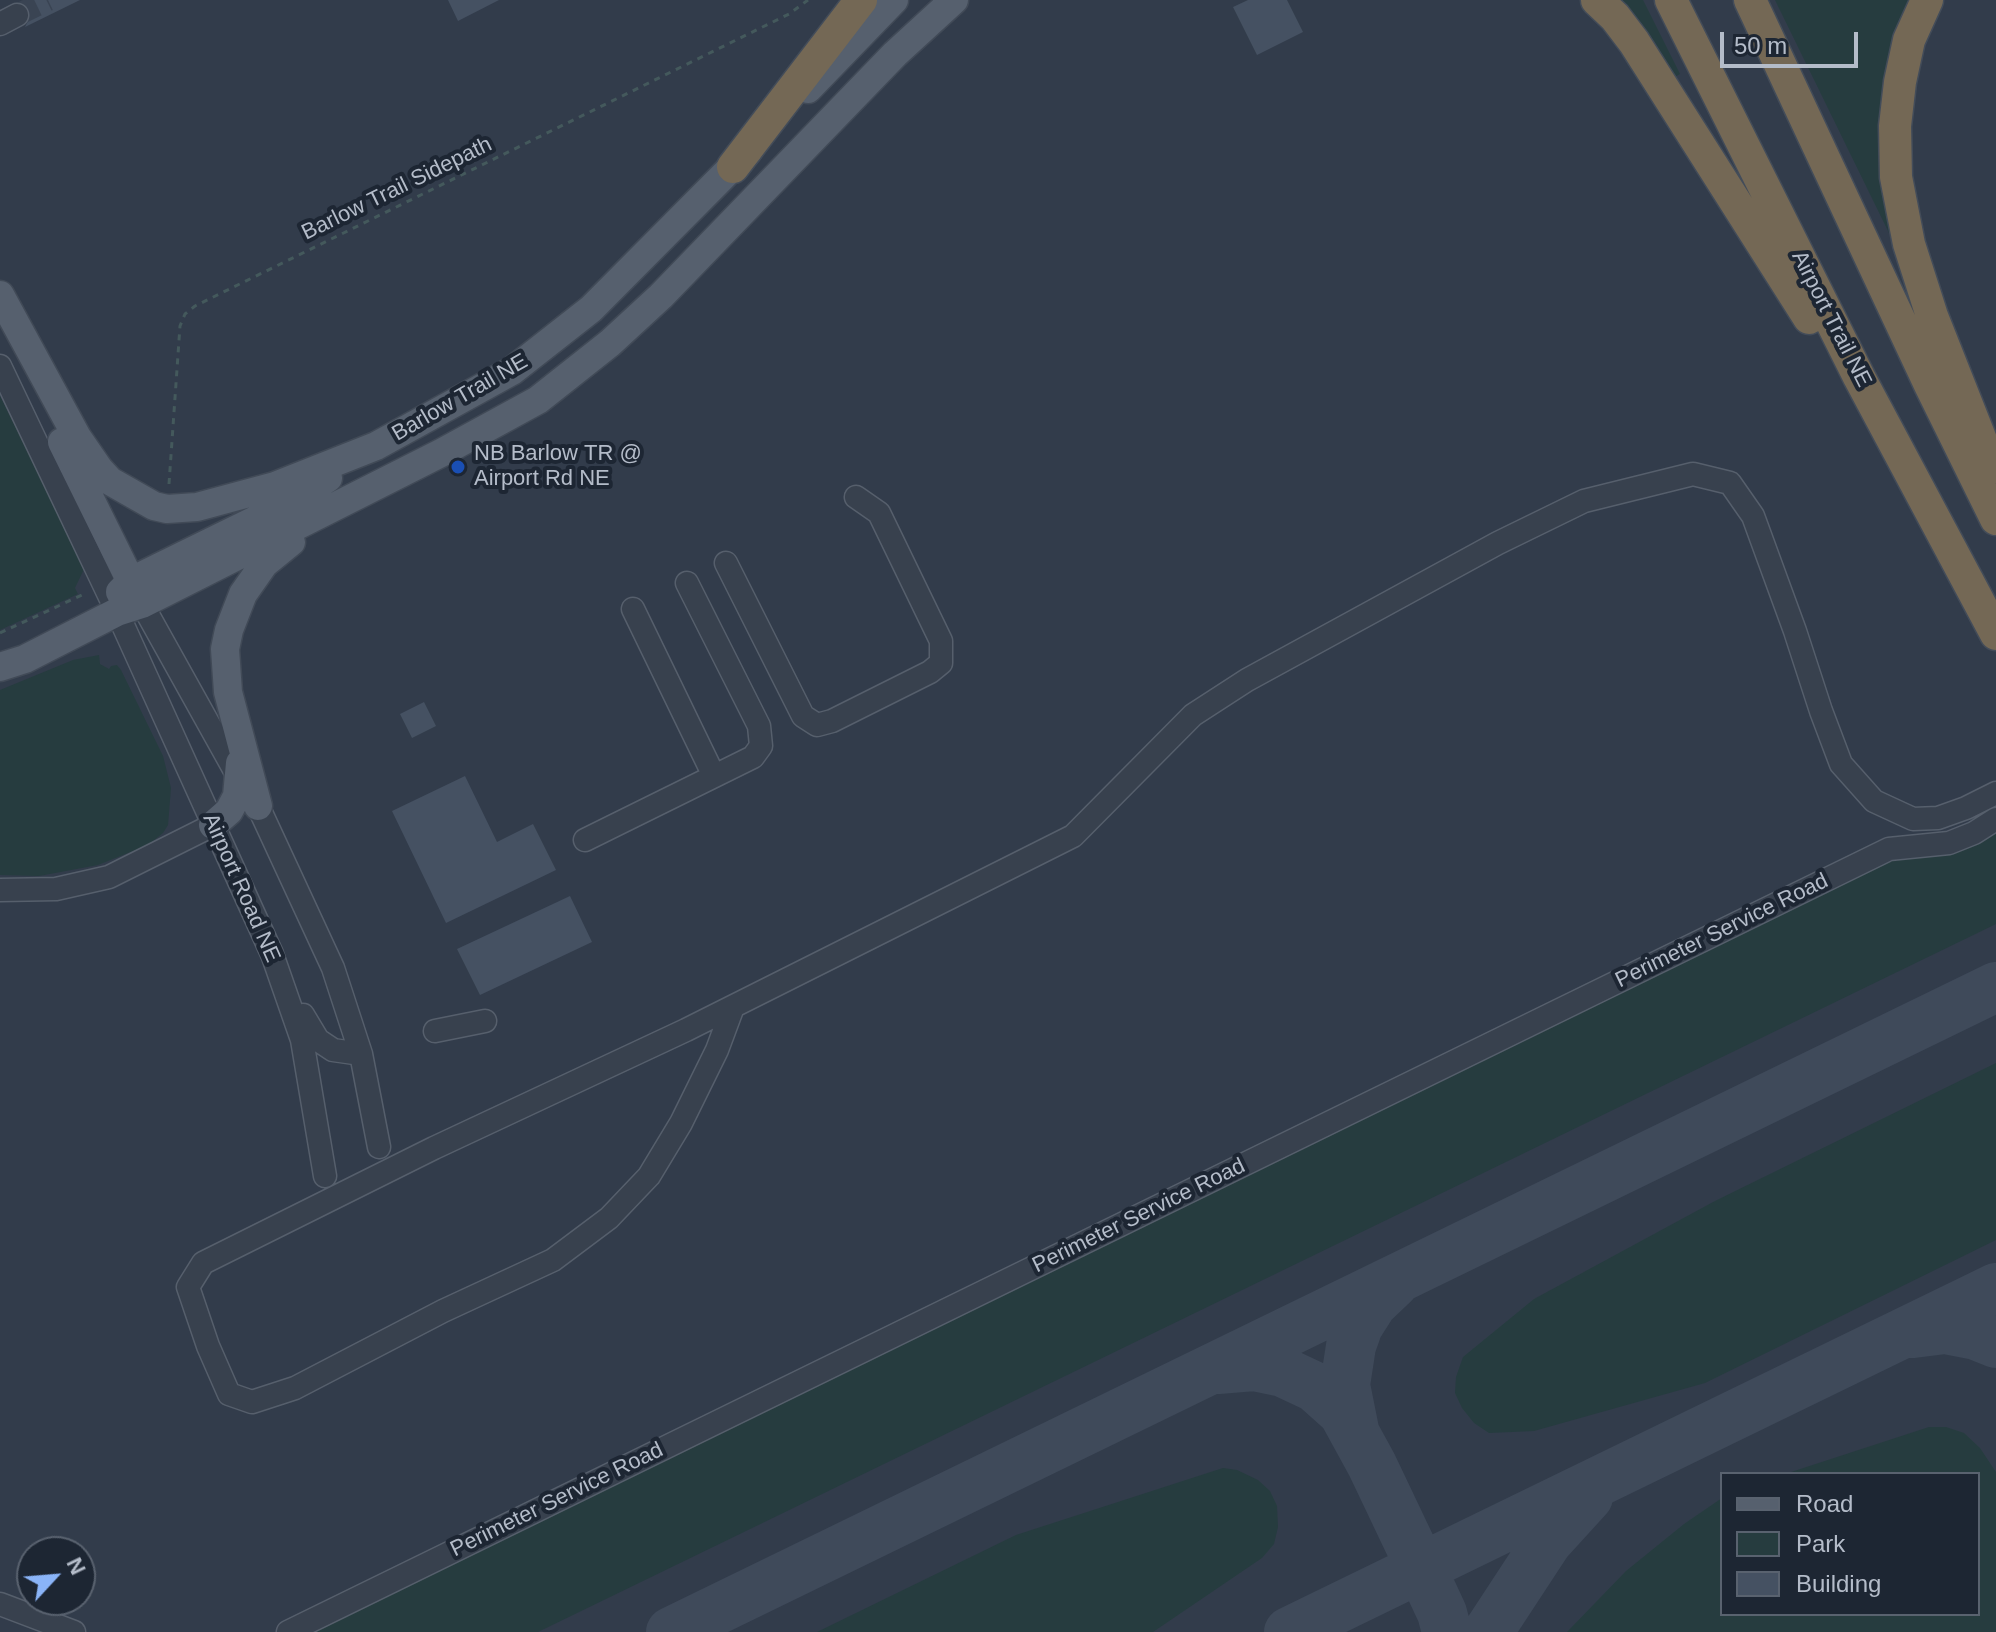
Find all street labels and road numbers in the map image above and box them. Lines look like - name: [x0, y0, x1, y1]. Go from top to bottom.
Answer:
- street label: Barlow Trail Sidepath: [298, 131, 496, 247]
- street label: Airport Trail NE: [1785, 246, 1877, 392]
- street label: Barlow Trail NE: [388, 349, 532, 447]
- street label: Airport Road NE: [196, 809, 286, 967]
- street label: Perimeter Service Road: [1611, 868, 1833, 994]
- street label: Perimeter Service Road: [1028, 1153, 1250, 1279]
- street label: Perimeter Service Road: [446, 1437, 668, 1563]

